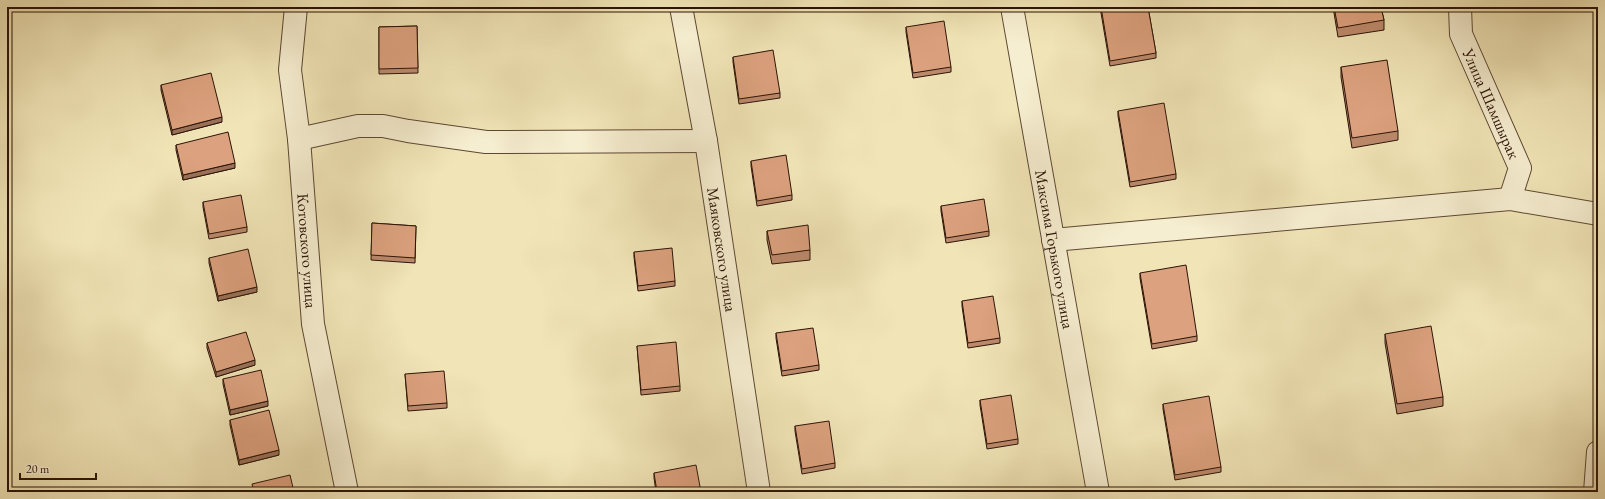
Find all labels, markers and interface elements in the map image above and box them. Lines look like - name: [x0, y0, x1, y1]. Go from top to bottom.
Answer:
- street label: Улица Шамшырак: [1457, 44, 1525, 162]
- street label: Максима Горького улица: [1030, 168, 1079, 331]
- street label: Маяковского улица: [702, 186, 742, 314]
- street label: Котовского улица: [292, 193, 322, 310]
- scale bar: [20, 455, 96, 481]
- text: 20 m: [26, 461, 50, 477]

